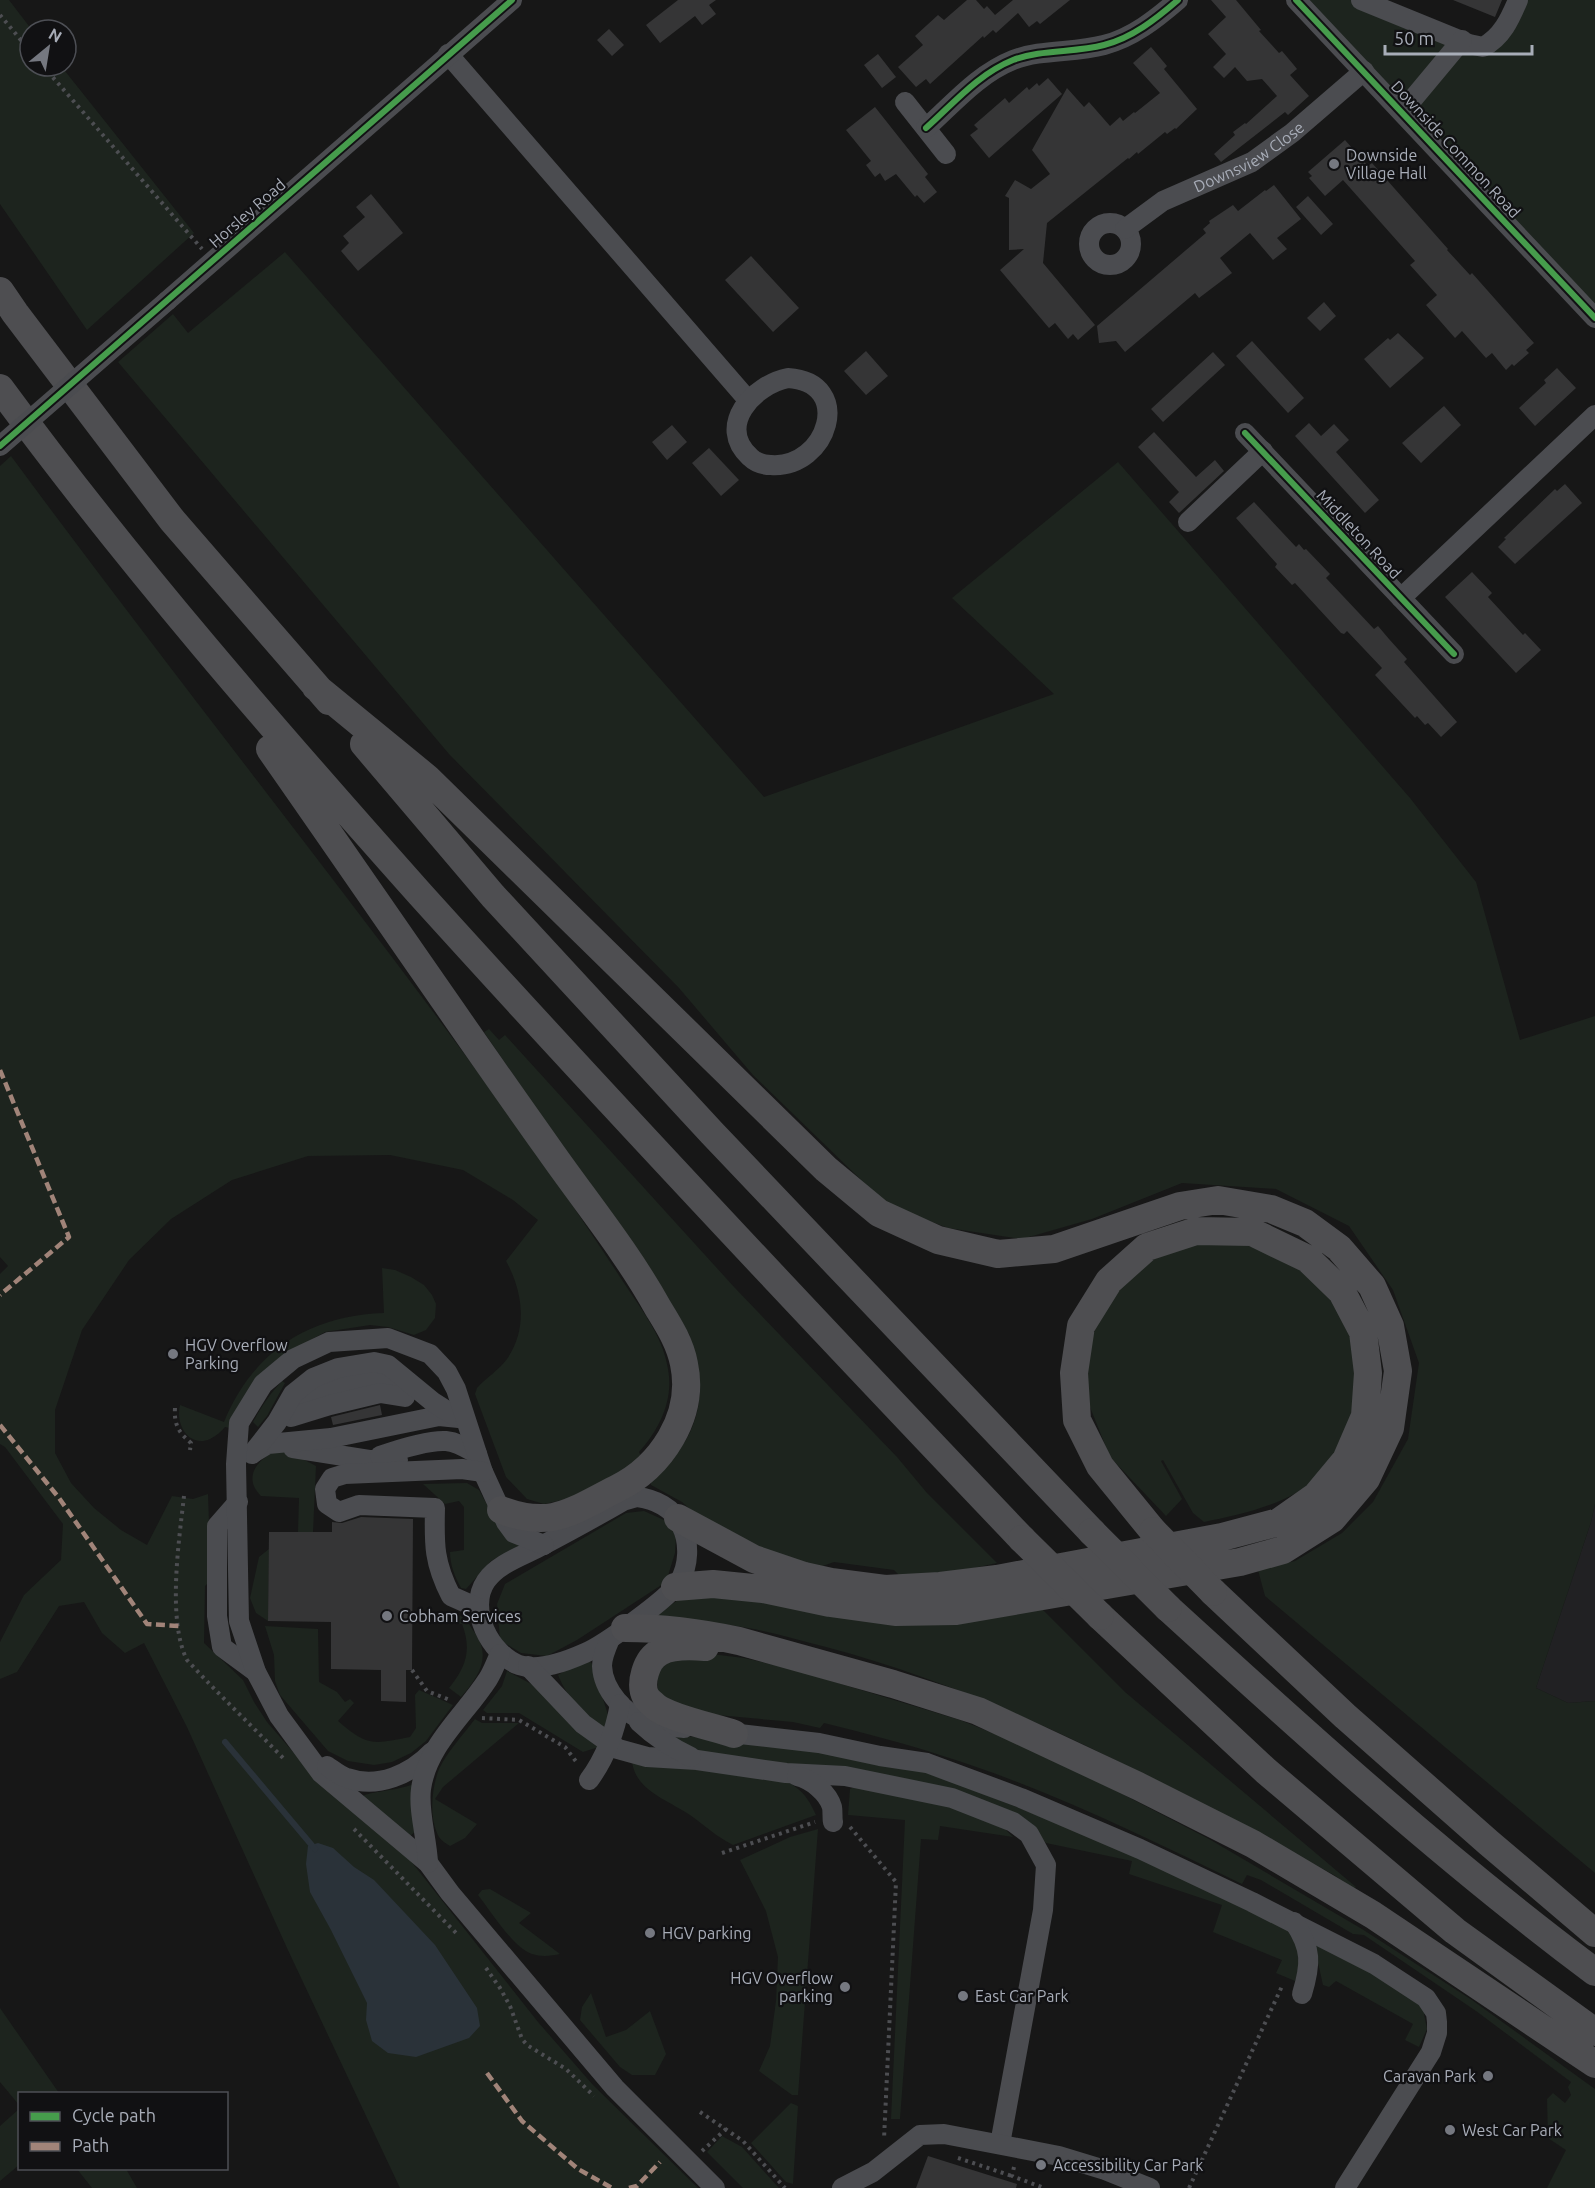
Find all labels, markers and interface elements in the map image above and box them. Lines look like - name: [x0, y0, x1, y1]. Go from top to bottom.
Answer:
- north arrow: [18, 18, 78, 78]
- scale bar: [1385, 18, 1532, 56]
- text: N: [46, 24, 65, 46]
- text: 50 m: [1394, 28, 1434, 48]
- street label: Downside Common Road: [1388, 77, 1524, 221]
- street label: Downsview Close: [1191, 118, 1308, 195]
- place label: Downside Village Hall: [1346, 146, 1427, 182]
- marker: Downside Village Hall: [1327, 157, 1341, 171]
- street label: Horsley Road: [205, 175, 289, 251]
- street label: Middleton Road: [1313, 486, 1405, 582]
- place label: HGV Overflow Parking: [185, 1336, 288, 1372]
- marker: HGV Overflow Parking: [166, 1347, 180, 1361]
- place label: Cobham Services: [399, 1607, 521, 1625]
- marker: Cobham Services: [380, 1609, 394, 1623]
- place label: HGV parking: [662, 1924, 752, 1942]
- marker: HGV parking: [643, 1926, 657, 1940]
- place label: HGV Overflow parking: [730, 1969, 834, 2005]
- marker: HGV Overflow parking: [838, 1980, 852, 1994]
- place label: East Car Park: [975, 1987, 1069, 2005]
- marker: East Car Park: [956, 1989, 970, 2003]
- place label: Caravan Park: [1383, 2067, 1476, 2085]
- marker: Caravan Park: [1481, 2069, 1495, 2083]
- legend: [18, 2092, 228, 2170]
- text: Cycle path: [72, 2105, 156, 2125]
- place label: West Car Park: [1462, 2121, 1562, 2139]
- marker: West Car Park: [1443, 2123, 1457, 2137]
- text: Path: [72, 2135, 109, 2155]
- place label: Accessibility Car Park: [1053, 2156, 1203, 2174]
- marker: Accessibility Car Park: [1034, 2158, 1048, 2172]

